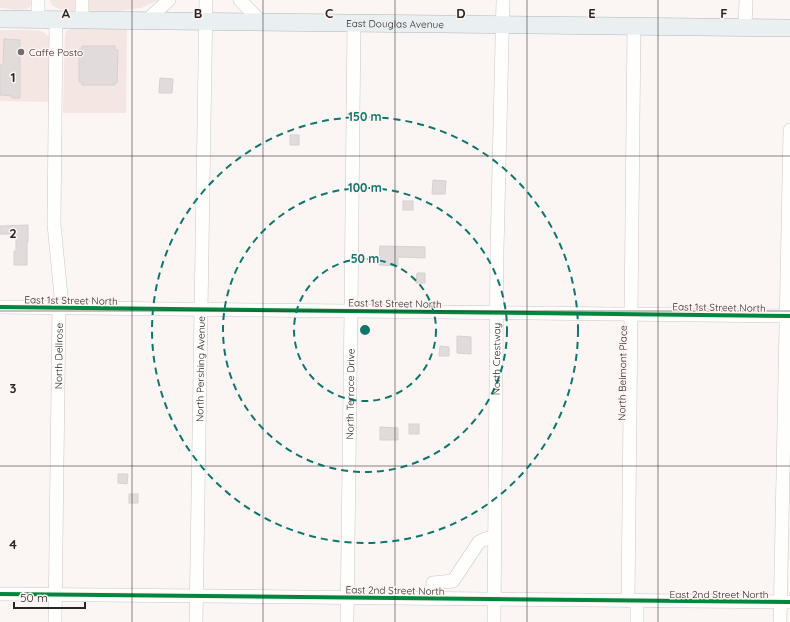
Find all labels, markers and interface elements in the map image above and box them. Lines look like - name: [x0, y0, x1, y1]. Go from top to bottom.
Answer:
- text: A: [62, 5, 71, 21]
- text: B: [194, 5, 202, 21]
- text: C: [325, 5, 333, 21]
- text: D: [456, 5, 466, 21]
- text: E: [588, 5, 596, 21]
- text: F: [720, 5, 728, 21]
- street label: East Douglas Avenue: [346, 17, 444, 31]
- place label: Caffe Posto: [29, 46, 83, 59]
- marker: Caffe Posto: [16, 47, 26, 57]
- text: 1: [10, 69, 16, 85]
- text: 150 m: [348, 109, 382, 124]
- text: 100 m: [348, 180, 382, 195]
- text: 2: [9, 225, 17, 241]
- text: 50 m: [351, 251, 379, 266]
- street label: East 1st Street North: [24, 293, 118, 308]
- street label: East 1st Street North: [348, 296, 442, 311]
- street label: East 1st Street North: [672, 300, 766, 315]
- street label: North Pershing Avenue: [193, 316, 208, 422]
- street label: North Dellrose: [52, 322, 66, 389]
- centre of rings: [358, 323, 372, 337]
- street label: North Crestway: [490, 323, 503, 395]
- street label: North Belmont Place: [615, 325, 630, 421]
- street label: North Terrace Drive: [343, 348, 358, 440]
- text: 3: [10, 380, 17, 396]
- text: 4: [9, 536, 17, 552]
- street label: East 2nd Street North: [345, 583, 445, 598]
- scale bar: [14, 584, 85, 610]
- street label: East 2nd Street North: [670, 588, 768, 601]
- text: 50 m: [20, 590, 48, 605]

